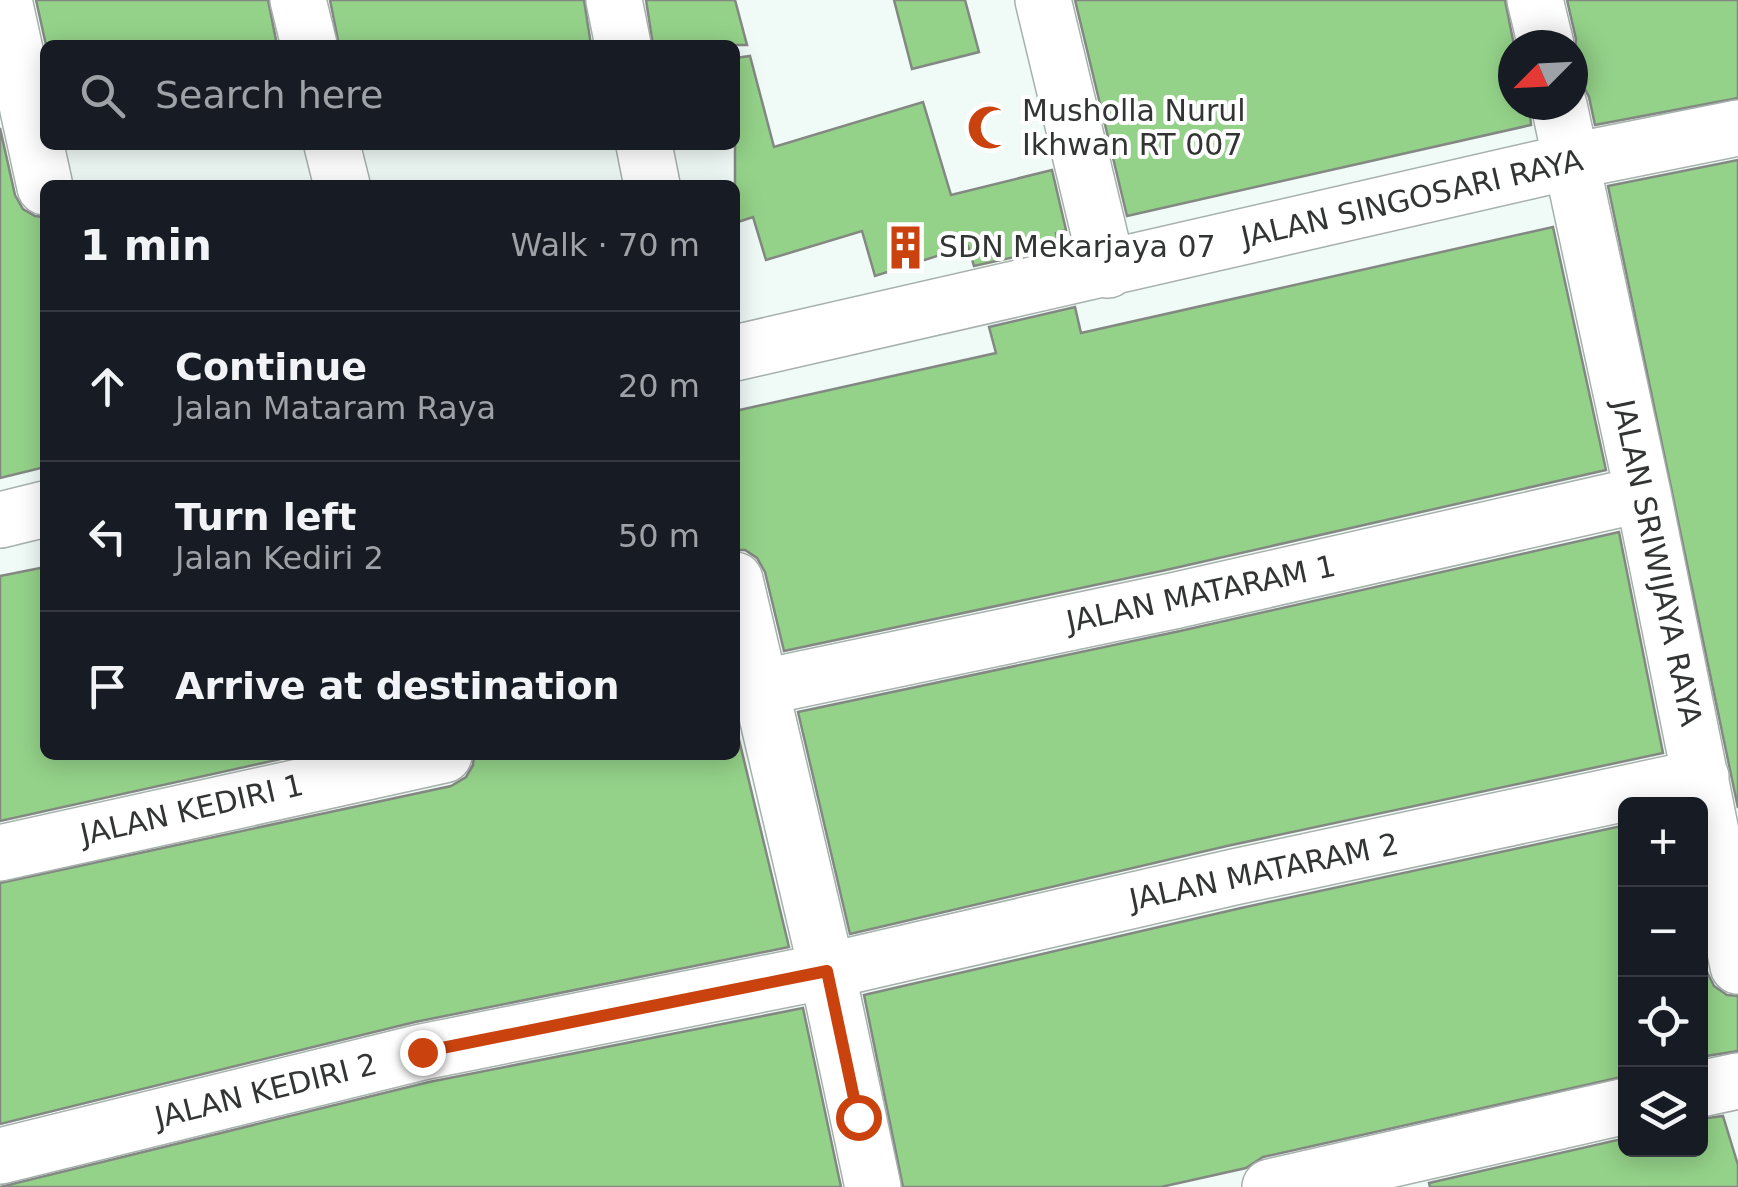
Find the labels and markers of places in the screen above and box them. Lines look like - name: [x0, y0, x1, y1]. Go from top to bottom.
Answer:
- place label: Musholla Nurul Ikhwan RT 007: [1022, 93, 1246, 162]
- mosque icon: Musholla Nurul Ikhwan RT 007: [965, 104, 1013, 152]
- building icon: SDN Mekarjaya 07: [882, 223, 930, 271]
- place label: SDN Mekarjaya 07: [939, 229, 1216, 264]

